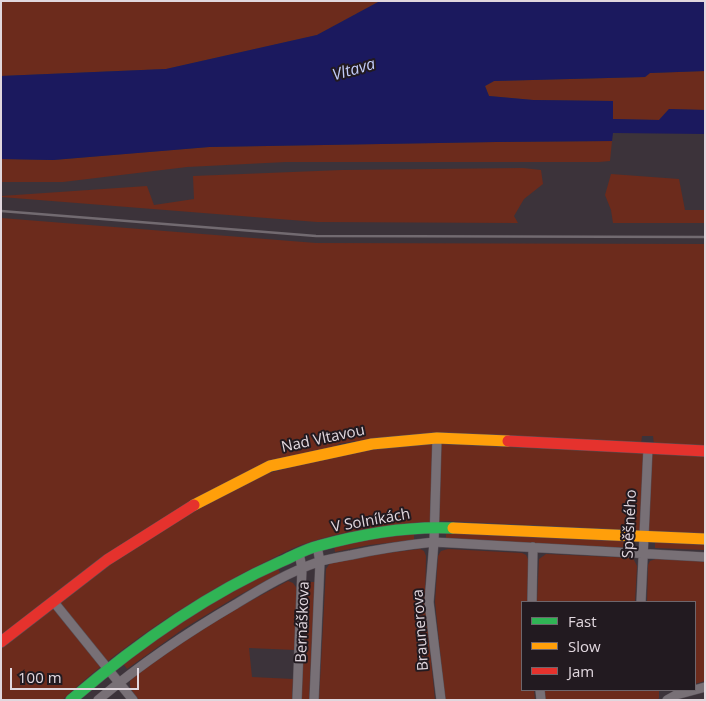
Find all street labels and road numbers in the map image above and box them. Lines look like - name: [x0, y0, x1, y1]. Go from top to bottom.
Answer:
- street label: Nad Vltavou: [280, 421, 366, 457]
- street label: Spěšného: [619, 489, 641, 559]
- street label: V Solníkách: [330, 505, 412, 537]
- street label: Bernáškova: [293, 581, 313, 663]
- street label: Braunerova: [409, 588, 433, 672]

